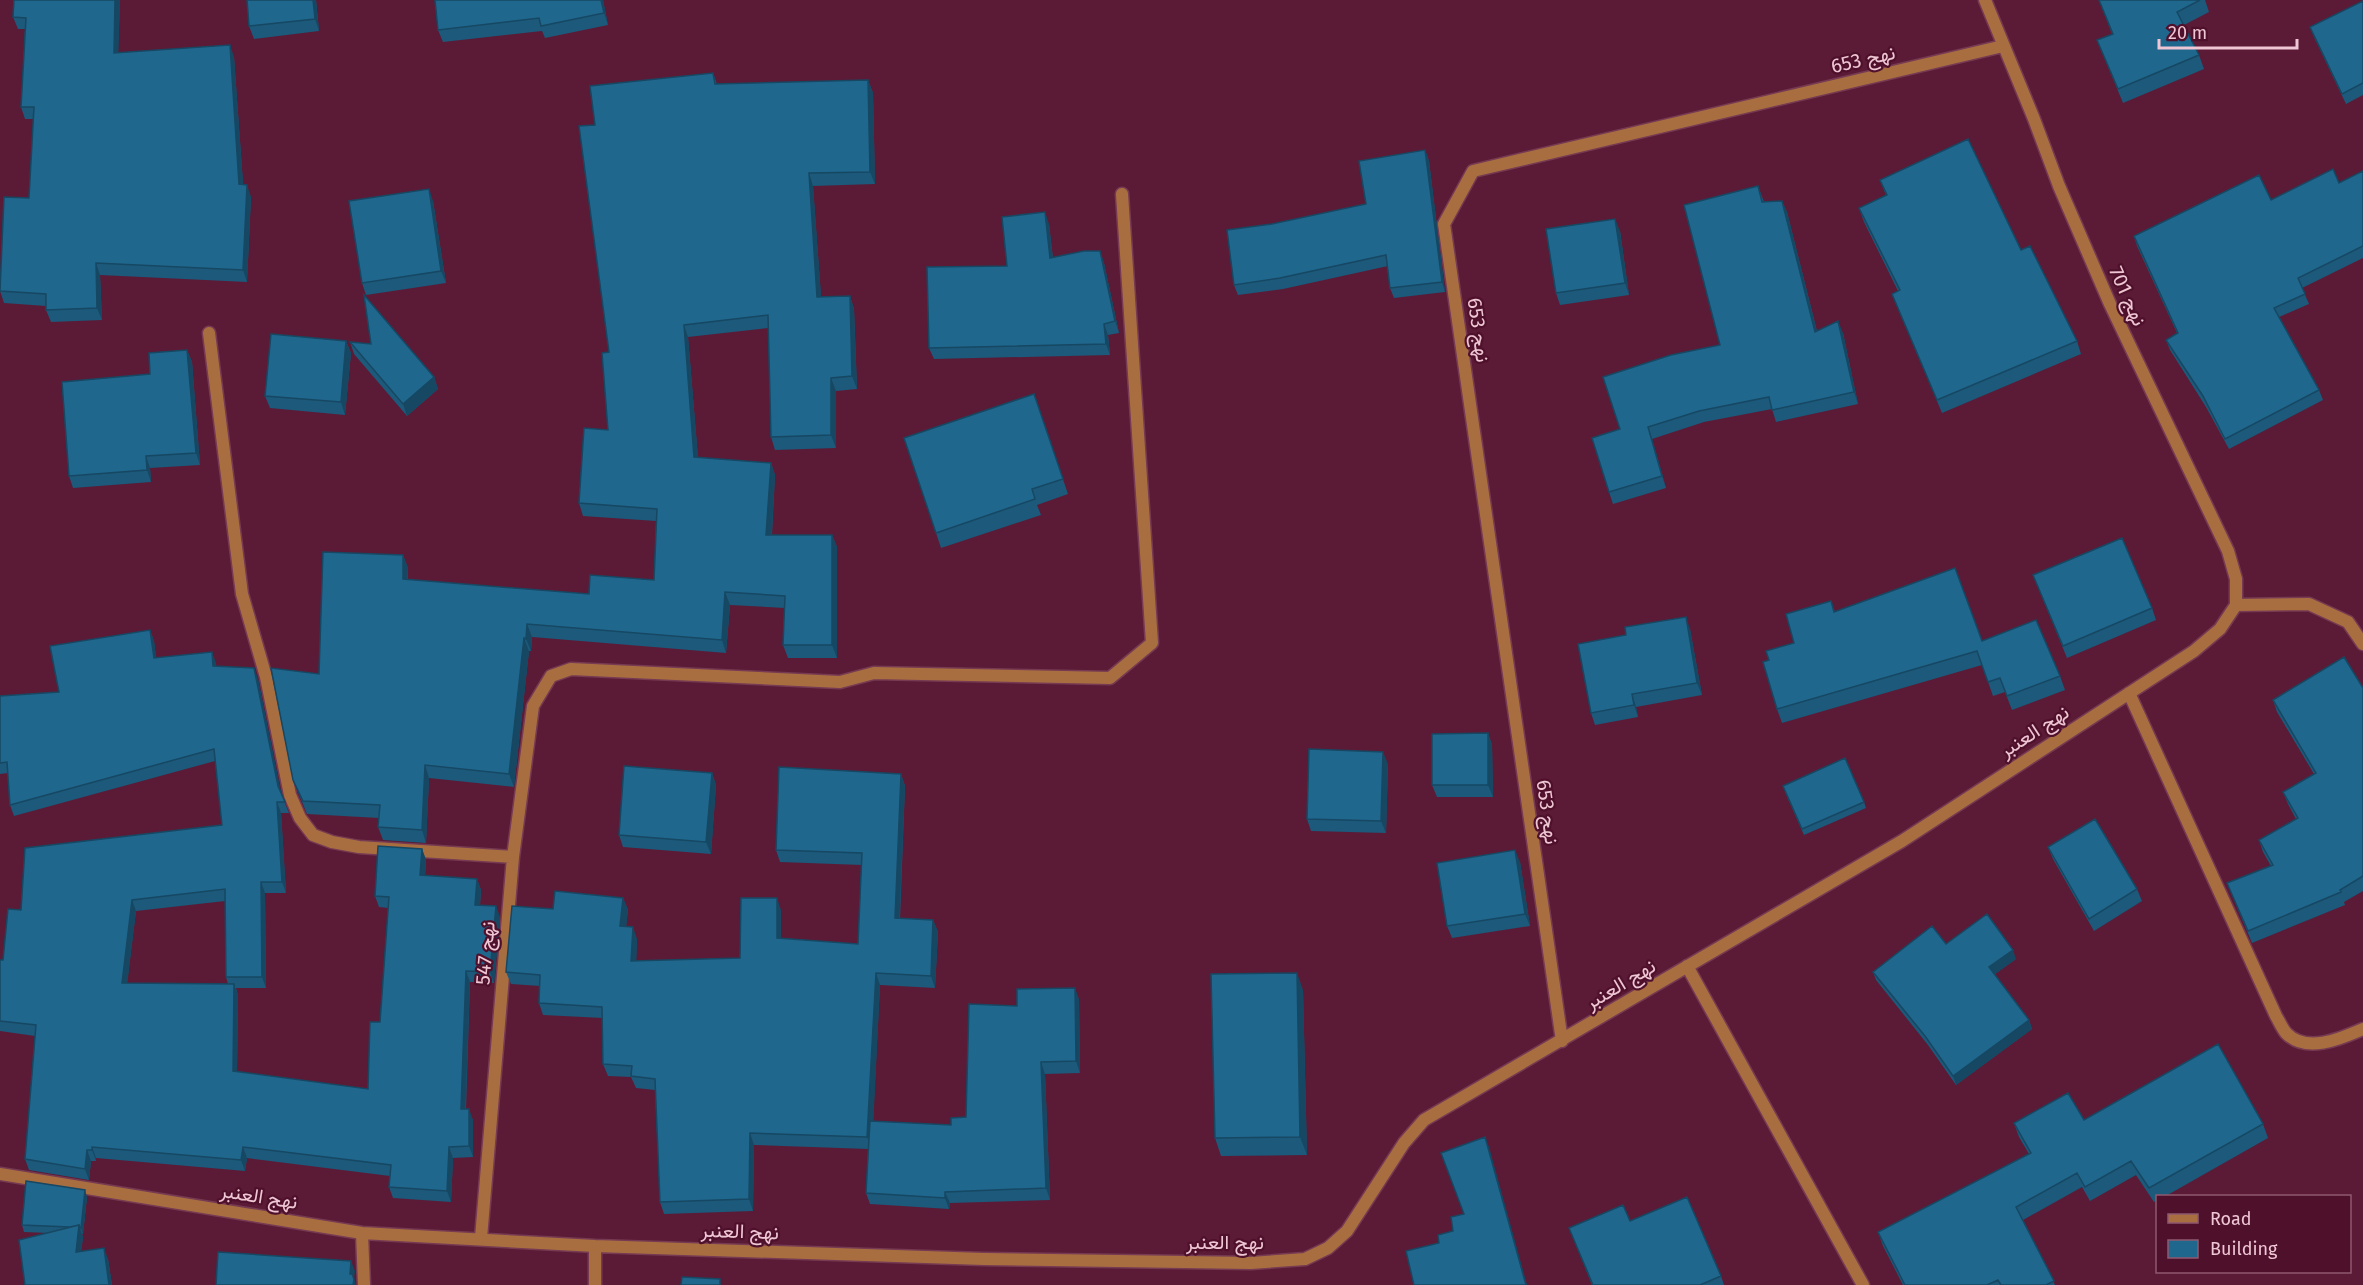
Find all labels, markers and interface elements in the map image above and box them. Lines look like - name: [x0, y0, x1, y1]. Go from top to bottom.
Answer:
- scale bar: [2159, 12, 2297, 50]
- text: 20 m: [2168, 22, 2207, 44]
- street label: نهج 653: [1829, 40, 1898, 80]
- street label: نهج 701: [2102, 262, 2152, 330]
- street label: نهج 653: [1461, 296, 1495, 364]
- street label: نهج العنبر: [1994, 700, 2074, 765]
- street label: نهج 653: [1530, 778, 1564, 846]
- street label: نهج 547: [470, 920, 502, 986]
- street label: نهج العنبر: [1580, 954, 1661, 1017]
- street label: نهج العنبر: [217, 1178, 299, 1216]
- legend: [2156, 1195, 2351, 1273]
- text: Road: [2210, 1208, 2252, 1230]
- street label: نهج العنبر: [700, 1218, 779, 1246]
- street label: نهج العنبر: [1185, 1230, 1264, 1256]
- text: Building: [2210, 1238, 2278, 1260]

